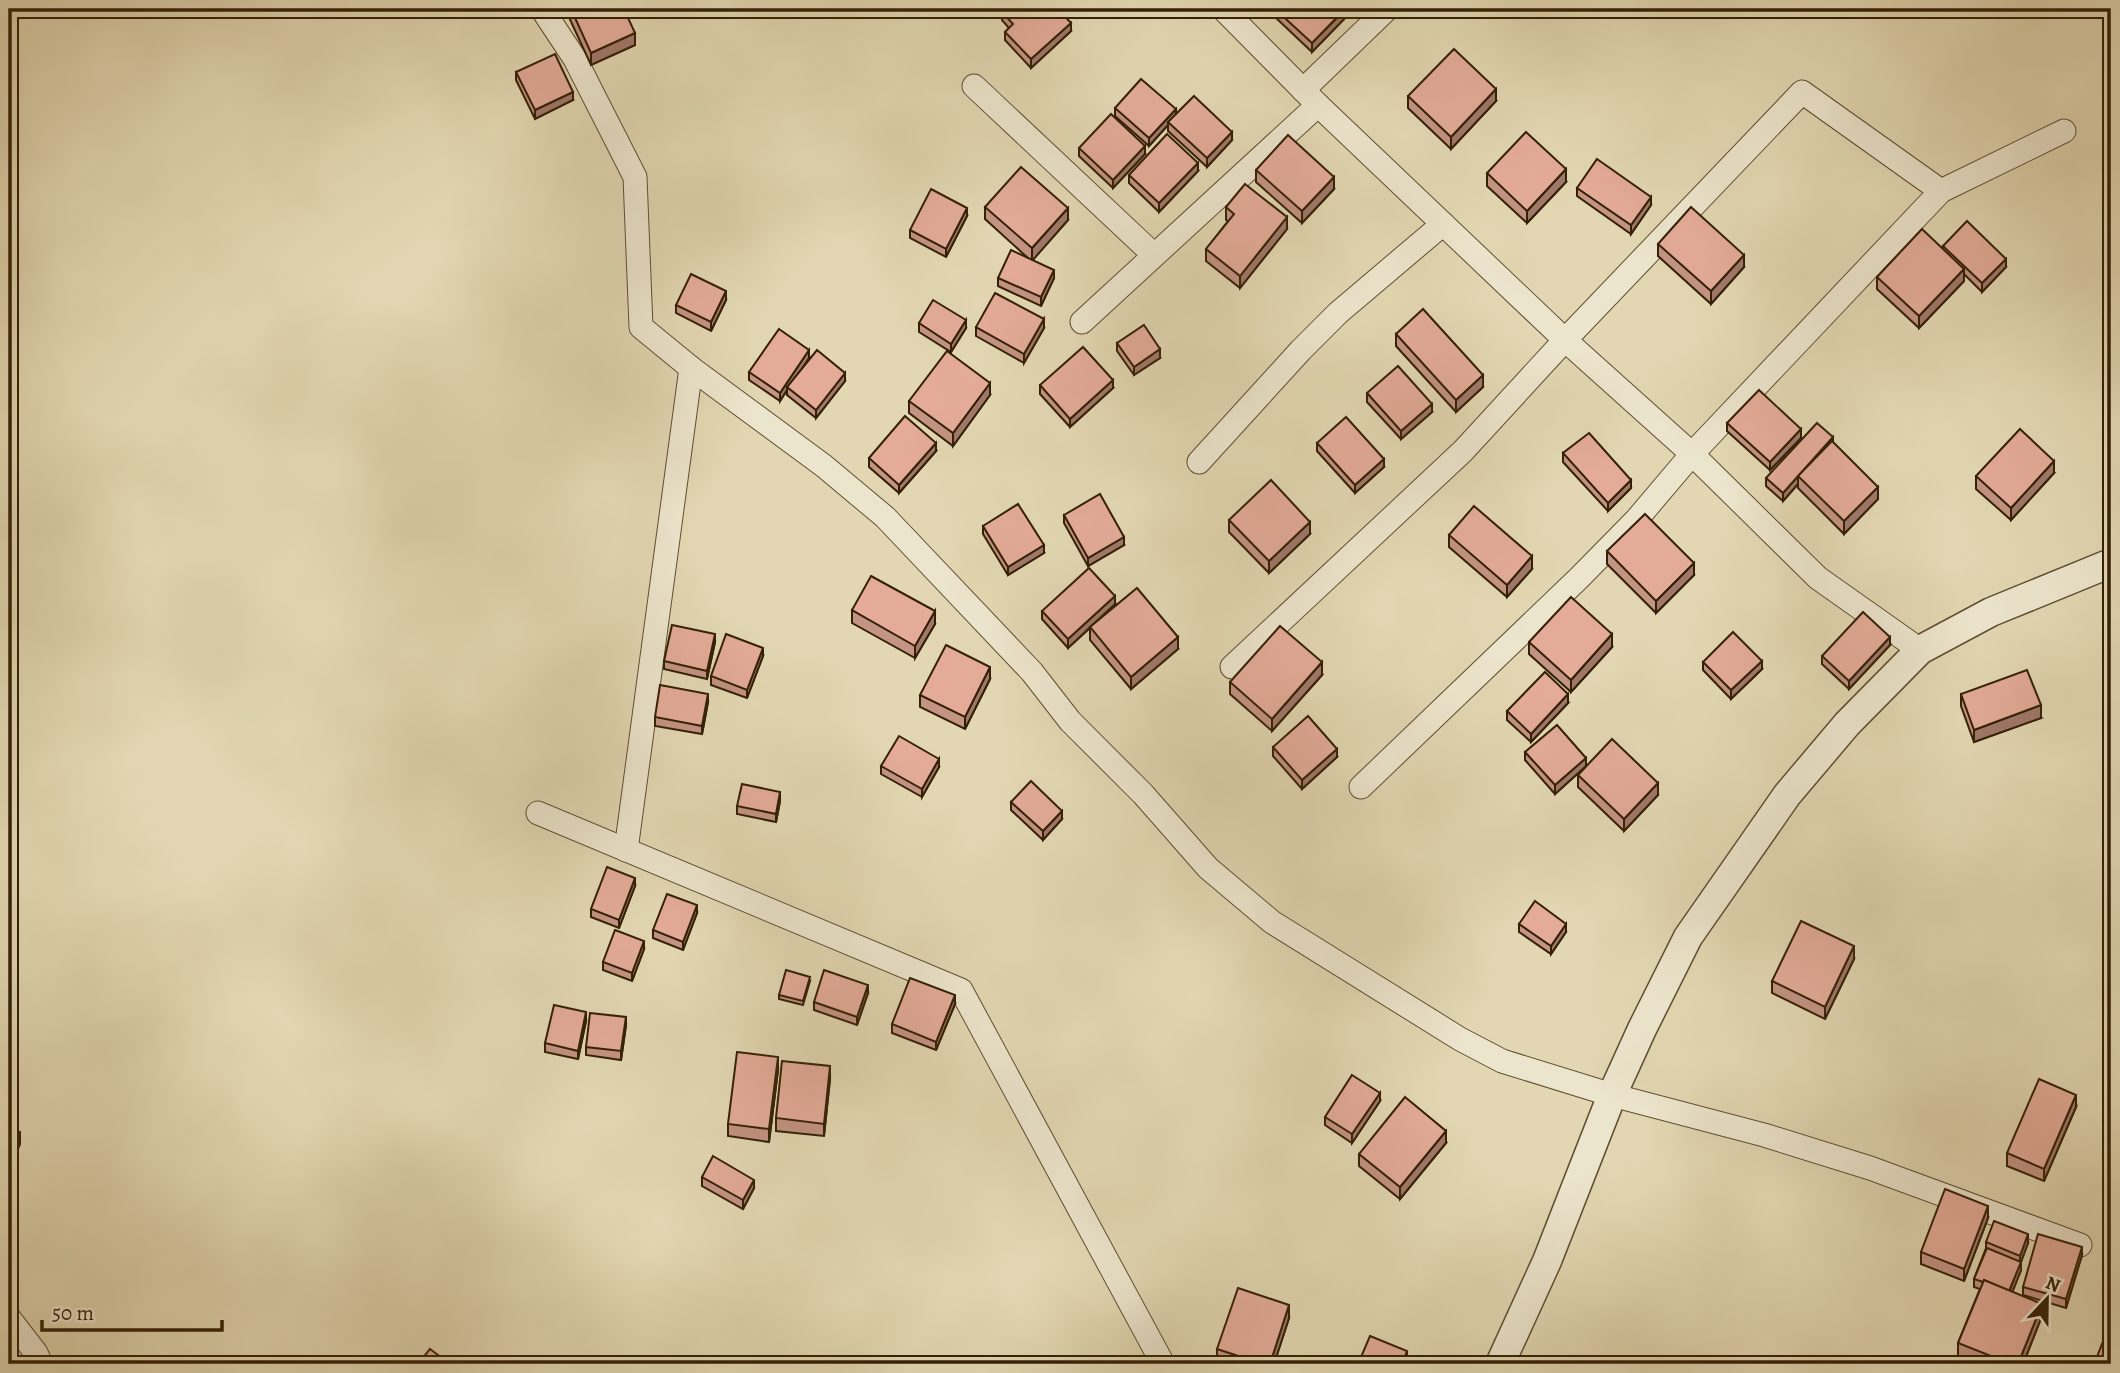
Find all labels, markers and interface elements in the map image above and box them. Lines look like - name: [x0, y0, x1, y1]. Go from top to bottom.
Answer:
- north arrow: [2011, 1264, 2082, 1334]
- text: N: [2042, 1270, 2064, 1299]
- scale bar: [42, 1289, 222, 1333]
- text: 50 m: [52, 1299, 94, 1327]

